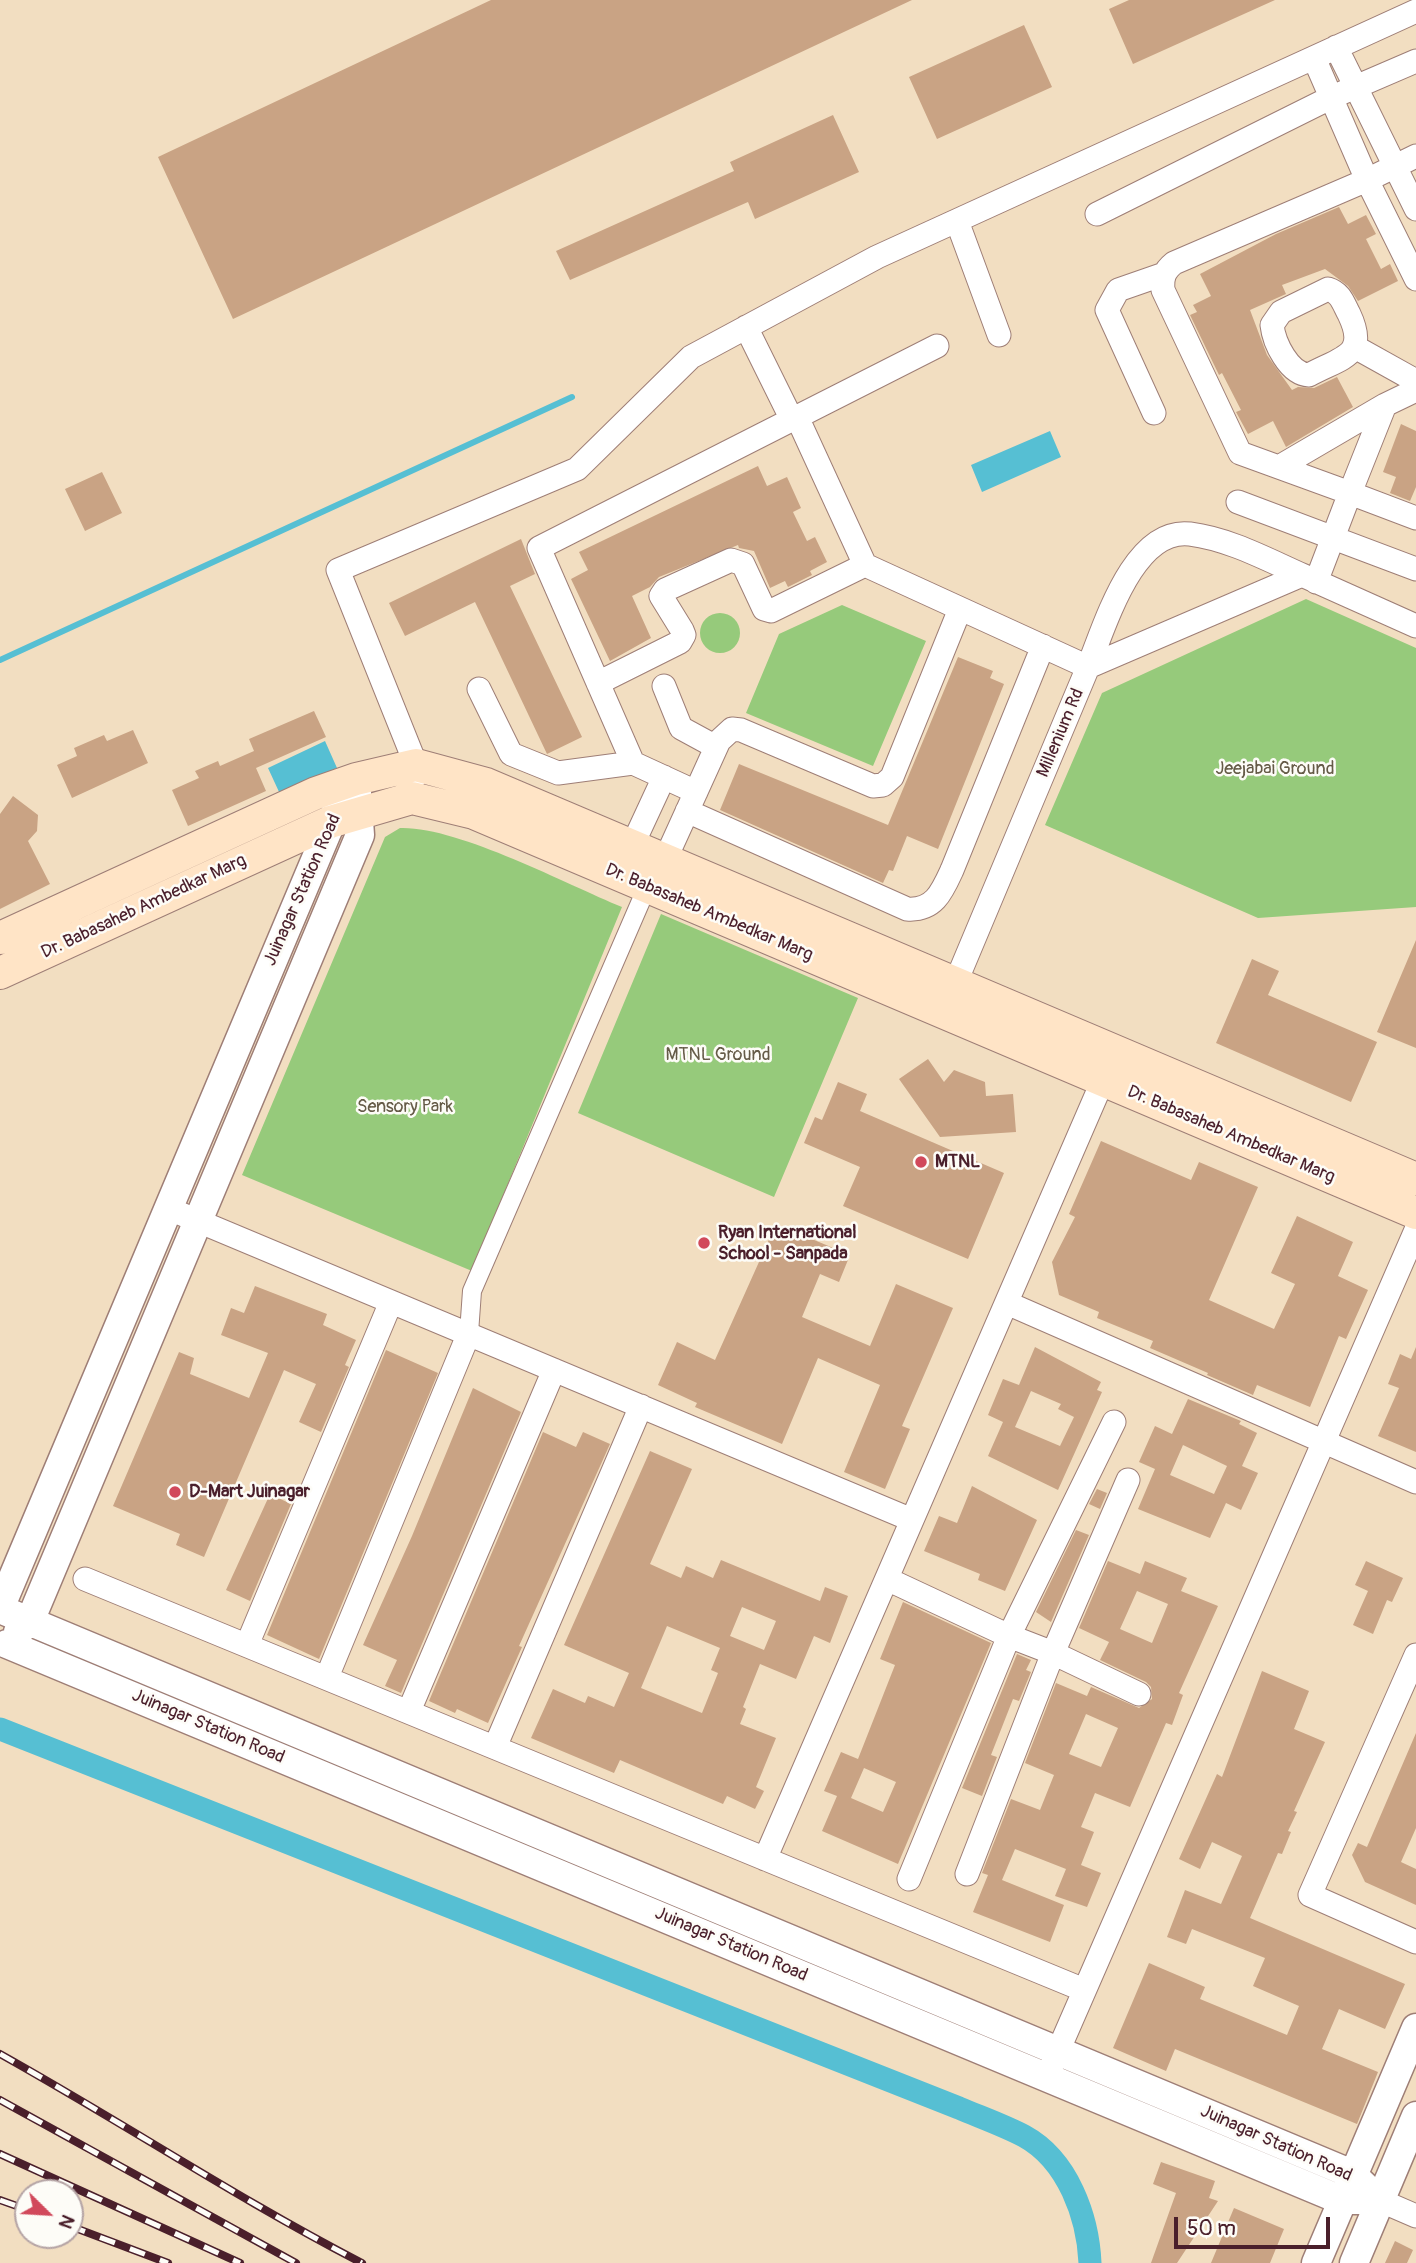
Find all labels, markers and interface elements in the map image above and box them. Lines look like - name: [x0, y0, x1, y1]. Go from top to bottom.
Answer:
- street label: Millenium Rd: [1033, 685, 1089, 781]
- park label: Jeejabai Ground: [1216, 758, 1334, 780]
- street label: Juinagar Station Road: [260, 811, 346, 969]
- street label: Dr. Babasaheb Ambedkar Marg: [38, 850, 250, 964]
- street label: Dr. Babasaheb Ambedkar Marg: [602, 859, 816, 967]
- park label: MTNL Ground: [666, 1044, 770, 1066]
- street label: Dr. Babasaheb Ambedkar Marg: [1124, 1081, 1338, 1189]
- park label: Sensory Park: [357, 1096, 453, 1118]
- place label: MTNL: [935, 1151, 980, 1173]
- marker: MTNL: [913, 1154, 929, 1170]
- place label: Ryan International School - Sanpada: [718, 1222, 856, 1264]
- marker: Ryan International School - Sanpada: [696, 1235, 712, 1251]
- place label: D-Mart Juinagar: [189, 1481, 310, 1503]
- marker: D-Mart Juinagar: [167, 1484, 183, 1500]
- street label: Juinagar Station Road: [128, 1685, 288, 1769]
- street label: Juinagar Station Road: [651, 1903, 811, 1987]
- street label: Juinagar Station Road: [1197, 2101, 1355, 2187]
- north arrow: [14, 2179, 84, 2249]
- scale bar: [1178, 2204, 1334, 2248]
- text: N: [53, 2211, 80, 2232]
- text: 50 m: [1187, 2215, 1236, 2242]

